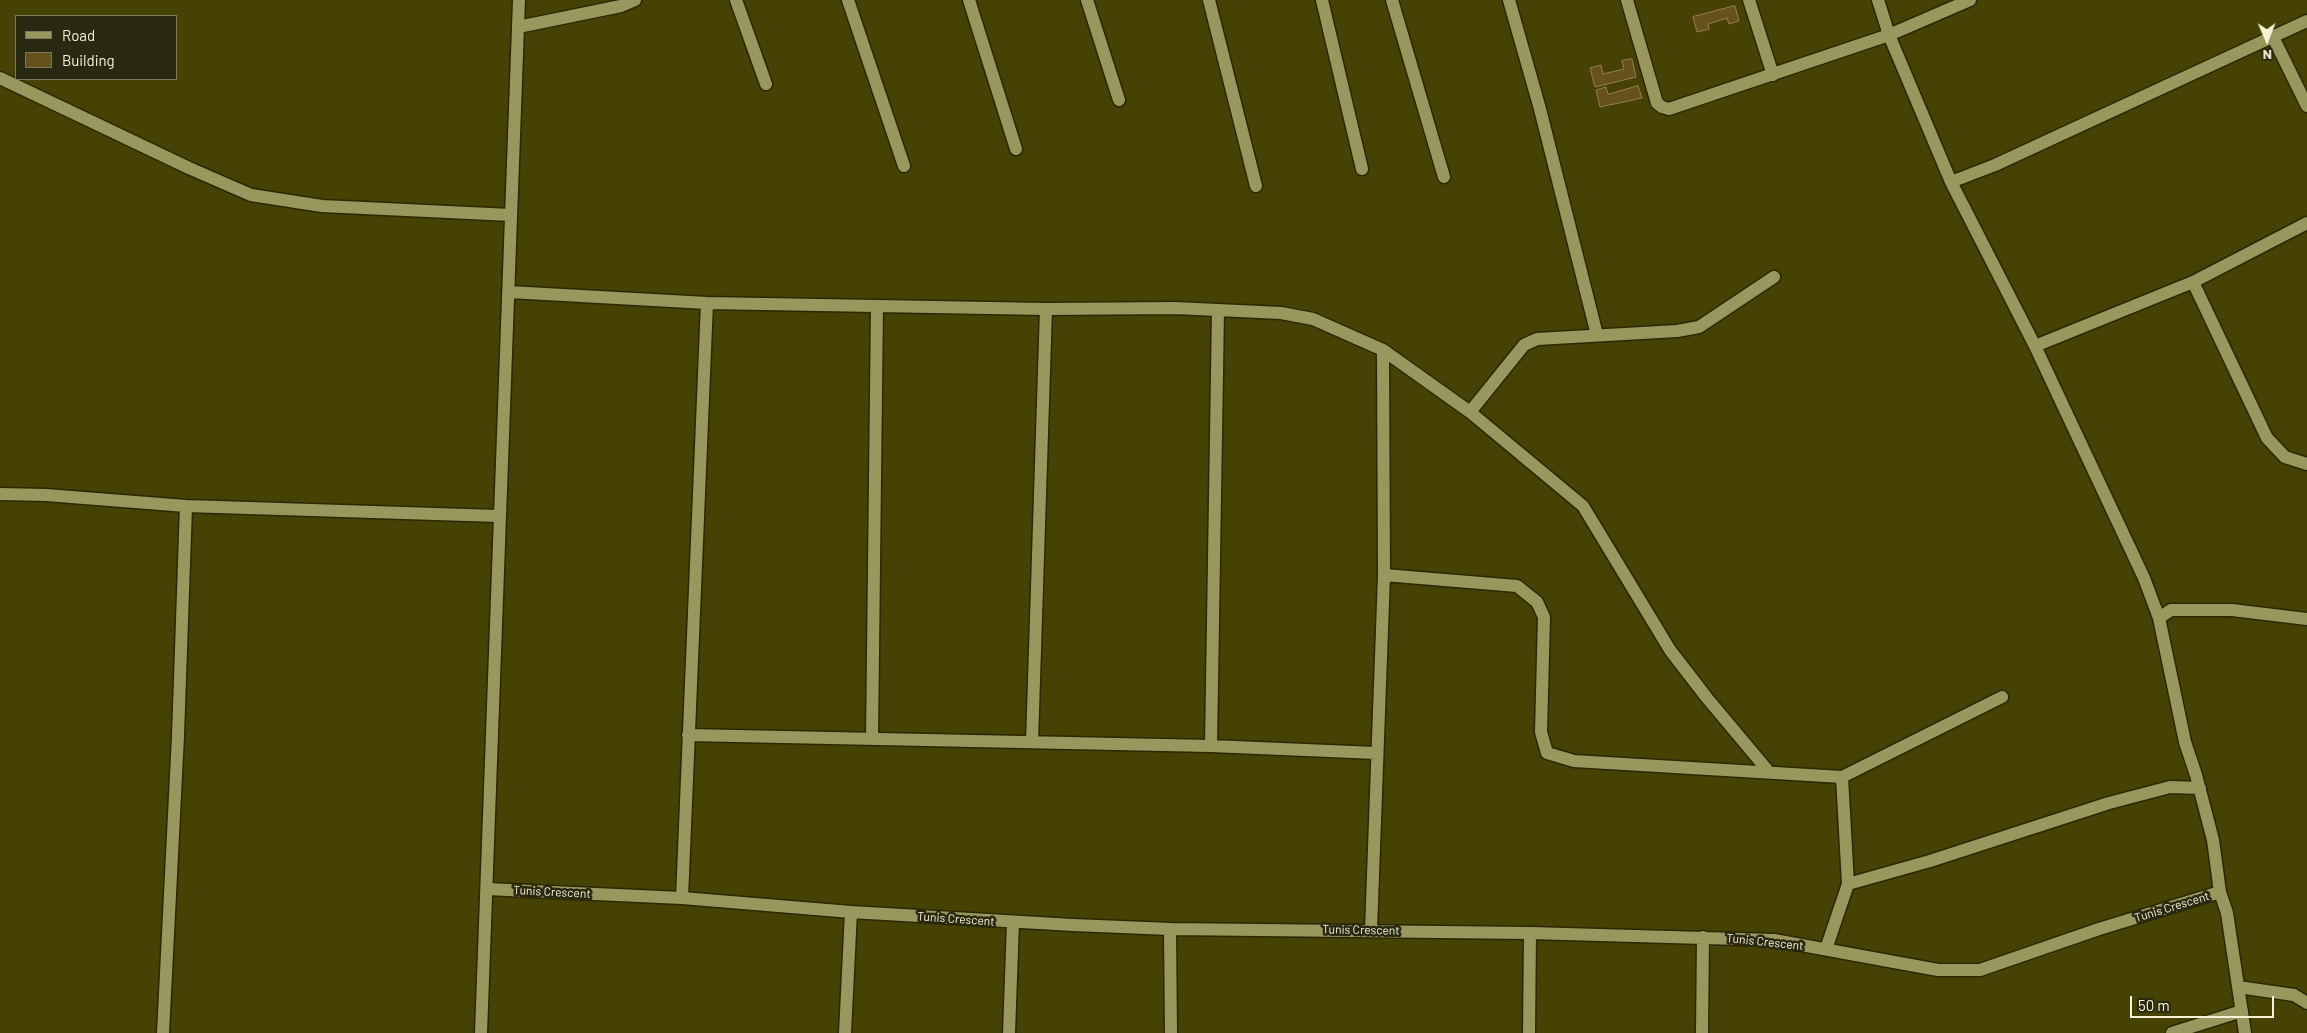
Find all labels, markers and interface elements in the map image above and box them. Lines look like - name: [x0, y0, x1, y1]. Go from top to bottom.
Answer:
- legend: [15, 15, 178, 80]
- north arrow: [2242, 15, 2292, 65]
- text: Road: [62, 26, 95, 44]
- text: N: [2262, 47, 2272, 64]
- text: Building: [62, 51, 115, 69]
- street label: Tunis Crescent: [513, 883, 591, 901]
- street label: Tunis Crescent: [2133, 889, 2211, 925]
- street label: Tunis Crescent: [917, 909, 995, 929]
- street label: Tunis Crescent: [1322, 922, 1400, 938]
- street label: Tunis Crescent: [1726, 931, 1804, 953]
- scale bar: [2132, 986, 2276, 1018]
- text: 50 m: [2138, 996, 2170, 1014]

